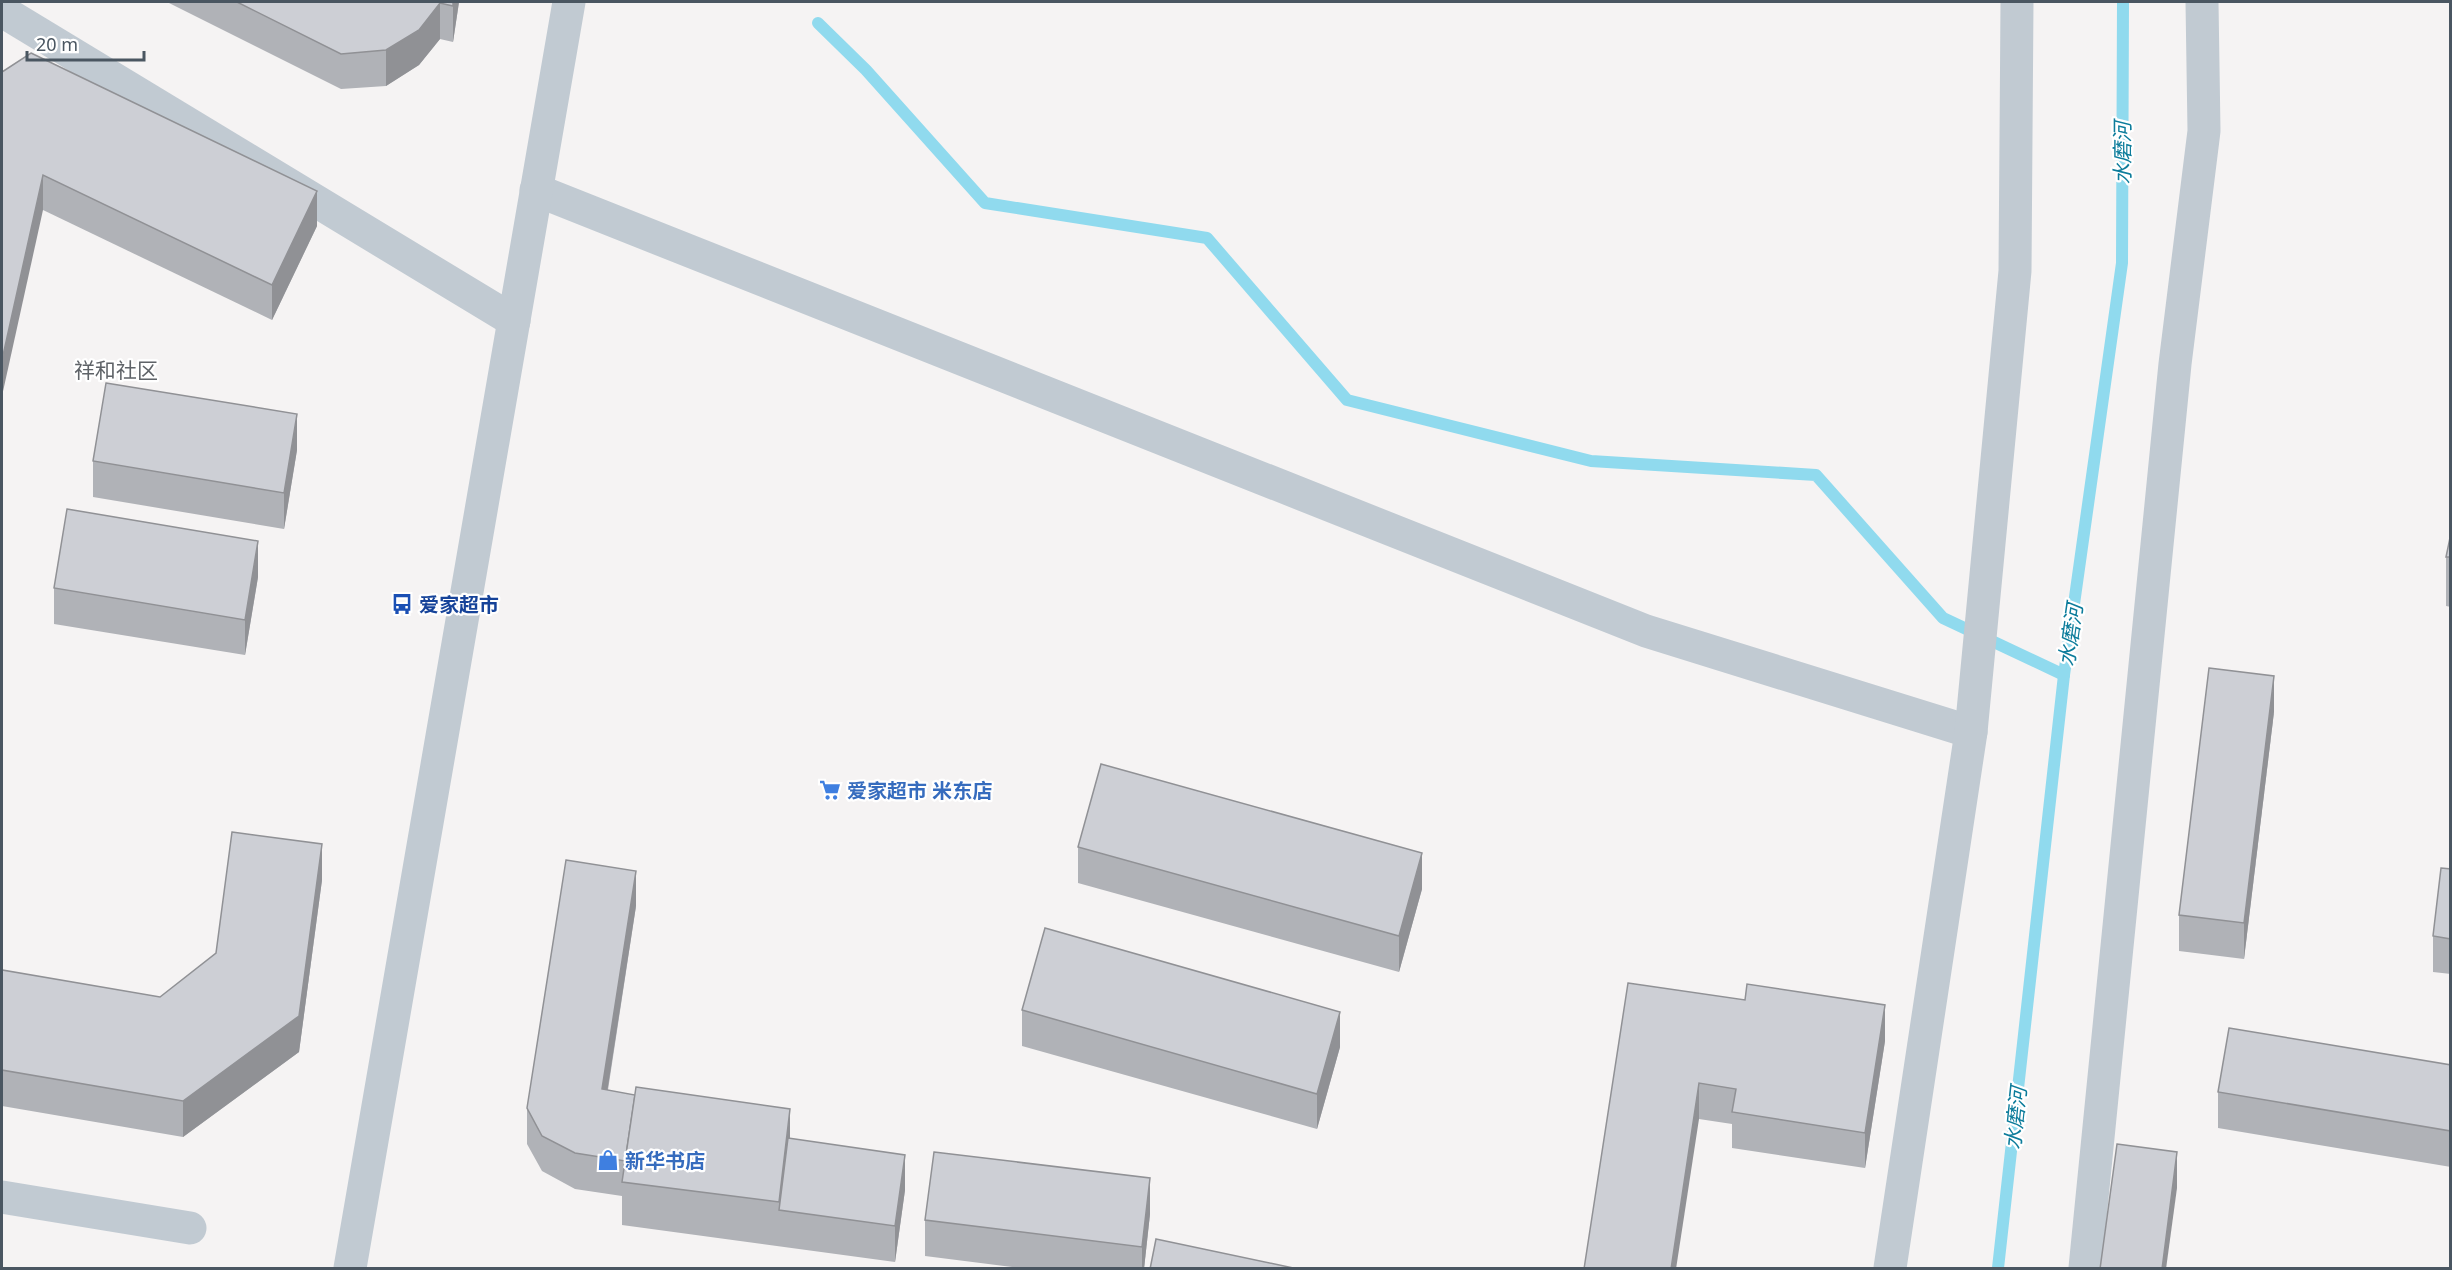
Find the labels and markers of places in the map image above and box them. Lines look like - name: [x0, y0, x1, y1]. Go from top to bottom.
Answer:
- place label: 爱家超市: [419, 591, 499, 618]
- bus stop icon: 爱家超市: [390, 592, 414, 616]
- place label: 爱家超市 米东店: [847, 777, 992, 804]
- supermarket icon: 爱家超市 米东店: [818, 778, 842, 802]
- place label: 新华书店: [625, 1147, 705, 1174]
- shop icon: 新华书店: [596, 1148, 620, 1172]

